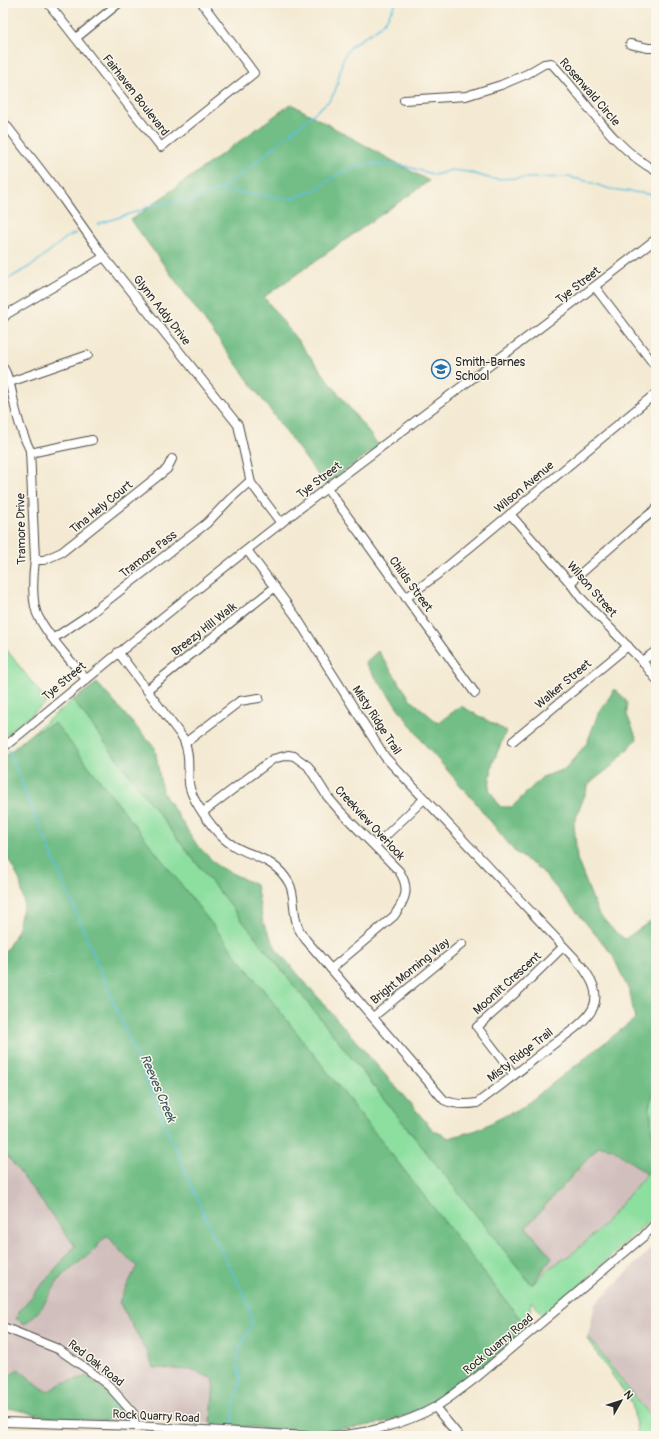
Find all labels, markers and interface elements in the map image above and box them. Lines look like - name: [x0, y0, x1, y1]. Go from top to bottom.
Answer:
- street label: Fairhaven Boulevard: [99, 52, 172, 139]
- street label: Rosenwald Circle: [556, 55, 623, 129]
- street label: Tye Street: [553, 263, 604, 307]
- street label: Glynn Addy Drive: [130, 272, 194, 348]
- place label: Smith-Barnes School: [455, 355, 526, 384]
- school or university icon: Smith-Barnes School: [430, 358, 452, 380]
- street label: Wilson Avenue: [491, 458, 557, 517]
- street label: Tye Street: [294, 459, 345, 502]
- street label: Tina Hely Court: [67, 477, 136, 537]
- street label: Tramore Drive: [13, 493, 30, 565]
- street label: Tramore Pass: [117, 527, 180, 581]
- street label: Childs Street: [386, 554, 436, 615]
- street label: Wilson Street: [563, 558, 620, 620]
- street label: Breezy Hill Walk: [169, 599, 240, 659]
- street label: Walker Street: [532, 656, 595, 712]
- street label: Tye Street: [39, 659, 89, 704]
- street label: Misty Ridge Trail: [349, 683, 405, 758]
- street label: Creekview Overlook: [331, 783, 408, 864]
- street label: Bright Morning Way: [368, 935, 453, 1008]
- street label: Moonlit Crescent: [470, 949, 545, 1018]
- street label: Misty Ridge Trail: [484, 1025, 556, 1086]
- water label: Reeves Creek: [137, 1052, 180, 1126]
- street label: Rock Quarry Road: [460, 1311, 537, 1378]
- street label: Red Oak Road: [65, 1337, 127, 1390]
- north arrow: [601, 1381, 641, 1421]
- text: N: [621, 1388, 636, 1402]
- street label: Rock Quarry Road: [112, 1407, 200, 1426]

